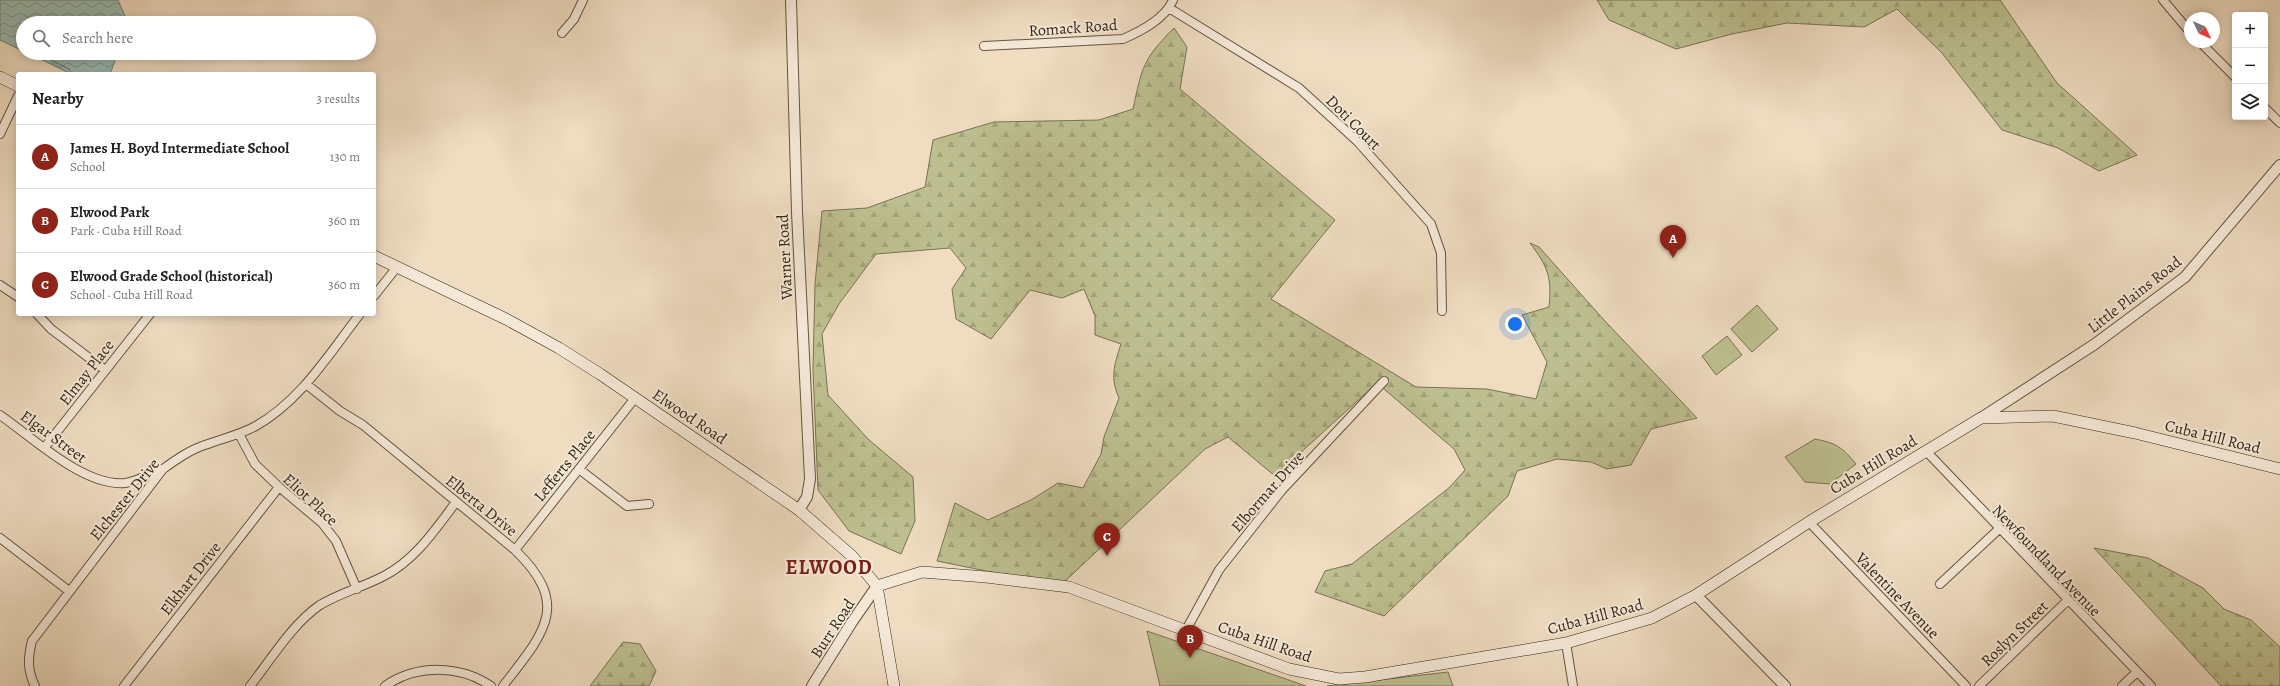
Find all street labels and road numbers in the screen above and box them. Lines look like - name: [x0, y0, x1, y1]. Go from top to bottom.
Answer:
- street label: Romack Road: [1028, 14, 1119, 42]
- street label: Doti Court: [1321, 90, 1386, 155]
- street label: Warner Road: [772, 213, 798, 301]
- street label: Little Plains Road: [2083, 251, 2187, 338]
- street label: Elmay Place: [54, 335, 119, 410]
- street label: Elwood Road: [648, 384, 731, 450]
- street label: Elgar Street: [16, 405, 91, 468]
- street label: Cuba Hill Road: [2162, 414, 2263, 460]
- street label: Lefferts Place: [529, 425, 601, 506]
- street label: Cuba Hill Road: [1826, 430, 1922, 500]
- street label: Elbormar Drive: [1226, 446, 1309, 537]
- street label: Elchester Drive: [85, 454, 165, 545]
- street label: Eliot Place: [278, 468, 343, 531]
- street label: Elberta Drive: [441, 470, 522, 542]
- street label: Newfoundland Avenue: [1987, 500, 2106, 622]
- street label: Elkhart Drive: [155, 537, 226, 620]
- street label: Valentine Avenue: [1850, 547, 1944, 644]
- street label: Burr Road: [805, 594, 861, 663]
- street label: Cuba Hill Road: [1545, 594, 1646, 640]
- street label: Roslyn Street: [1976, 596, 2053, 672]
- street label: Cuba Hill Road: [1215, 616, 1315, 668]

